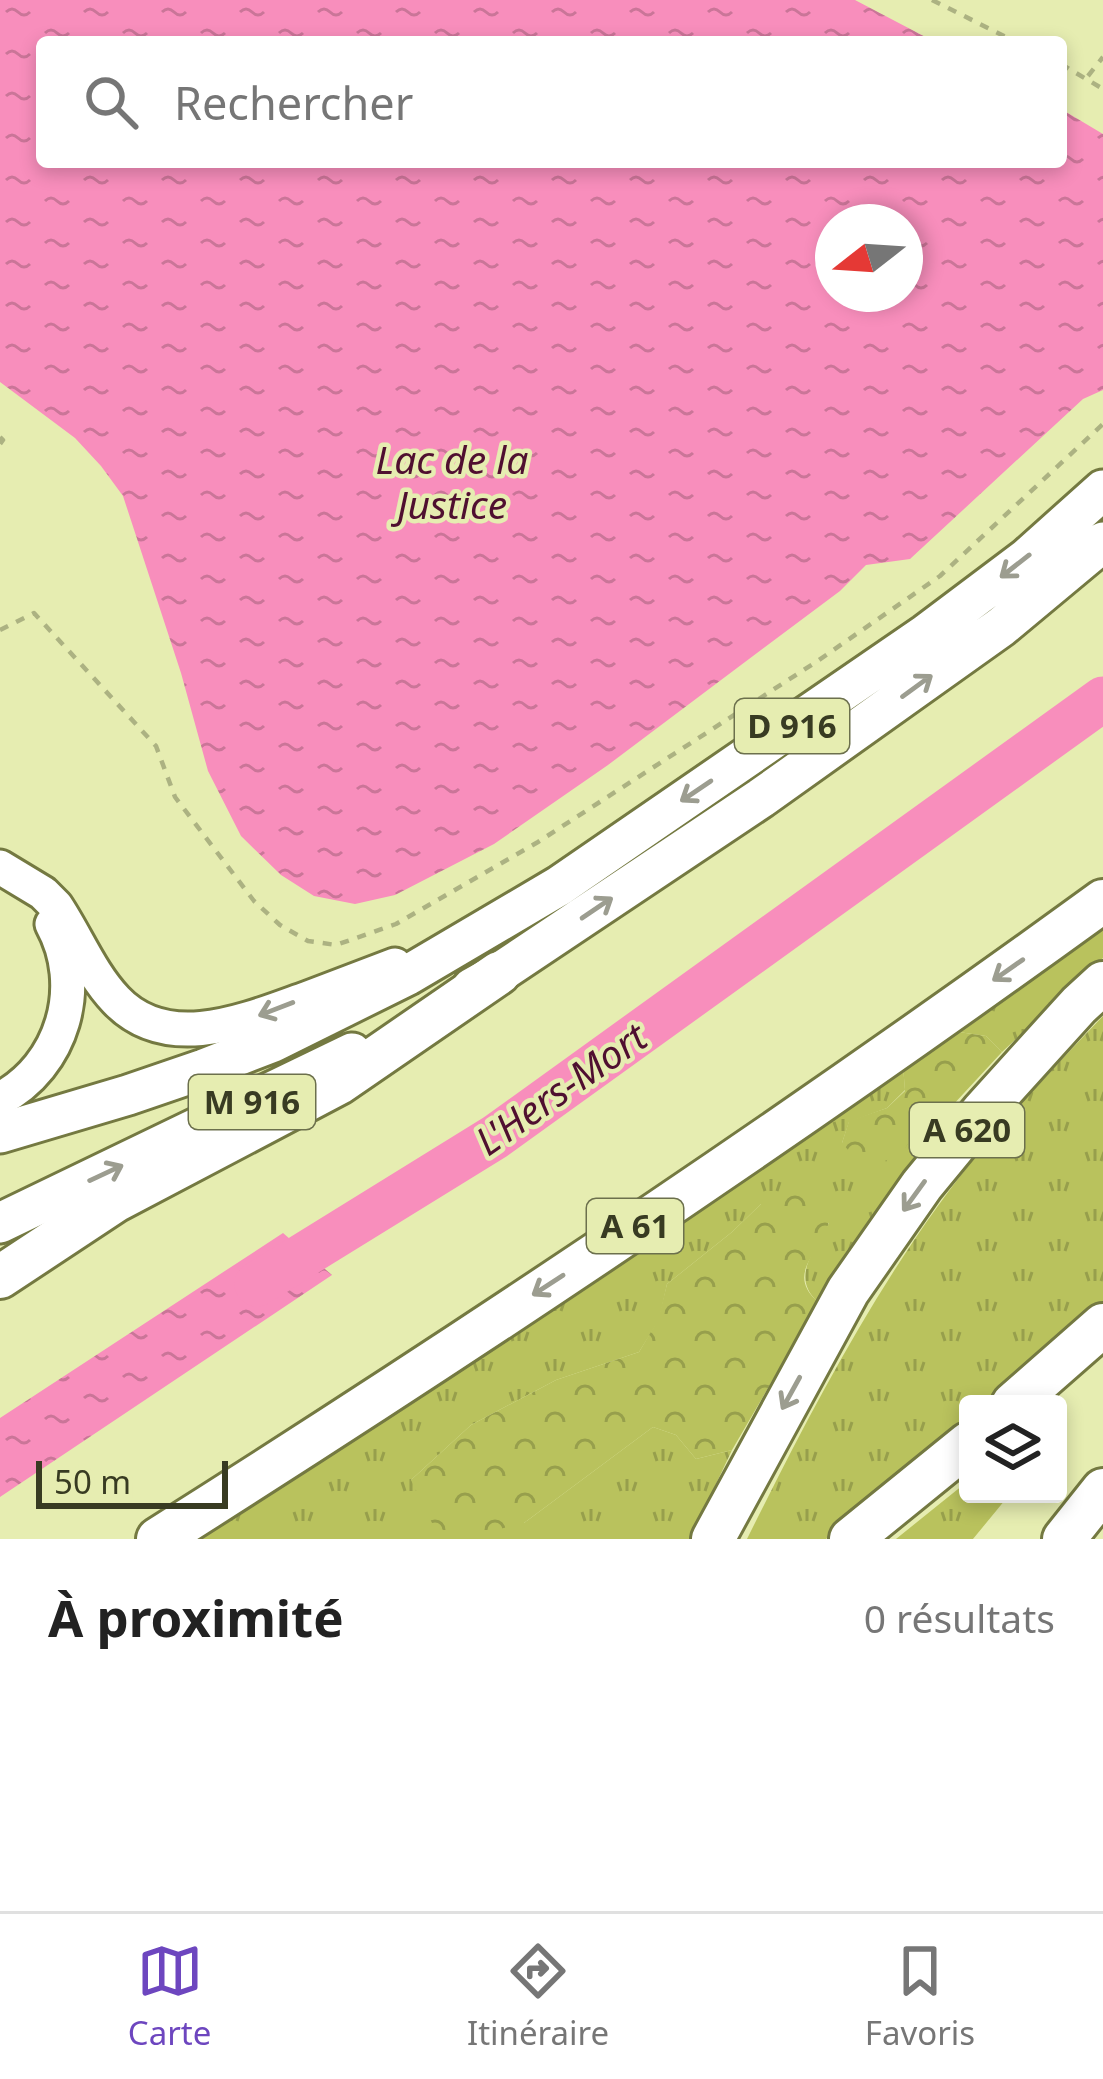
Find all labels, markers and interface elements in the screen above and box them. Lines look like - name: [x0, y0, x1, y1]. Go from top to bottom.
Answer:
- search box: [36, 36, 1067, 168]
- icon: search: [78, 69, 144, 135]
- text: Rechercher: [174, 72, 413, 133]
- north arrow: [815, 204, 923, 312]
- water label: Lac de la Justice: [376, 432, 529, 530]
- one-way arrow: [999, 552, 1031, 579]
- one-way arrow: [900, 674, 933, 699]
- road number: D 916: [735, 699, 849, 753]
- one-way arrow: [680, 778, 713, 803]
- one-way arrow: [579, 896, 613, 921]
- one-way arrow: [992, 956, 1025, 982]
- one-way arrow: [259, 1000, 296, 1022]
- water label: L'Hers-Mort: [464, 1008, 658, 1166]
- road number: M 916: [189, 1075, 315, 1129]
- road number: A 620: [910, 1103, 1024, 1157]
- one-way arrow: [87, 1161, 123, 1183]
- one-way arrow: [902, 1179, 927, 1212]
- road number: A 61: [587, 1199, 683, 1253]
- one-way arrow: [531, 1272, 565, 1297]
- one-way arrow: [779, 1374, 802, 1409]
- map controls: [959, 1395, 1067, 1503]
- button: layers: [959, 1395, 1067, 1503]
- scale bar: [36, 1455, 228, 1508]
- text: 50 m: [54, 1459, 131, 1504]
- text: À proximité: [48, 1582, 344, 1652]
- text: 0 résultats: [864, 1591, 1055, 1644]
- tab: Carte: [128, 1938, 211, 2055]
- tab: Itinéraire: [467, 1938, 609, 2055]
- tab: Favoris: [865, 1938, 975, 2055]

